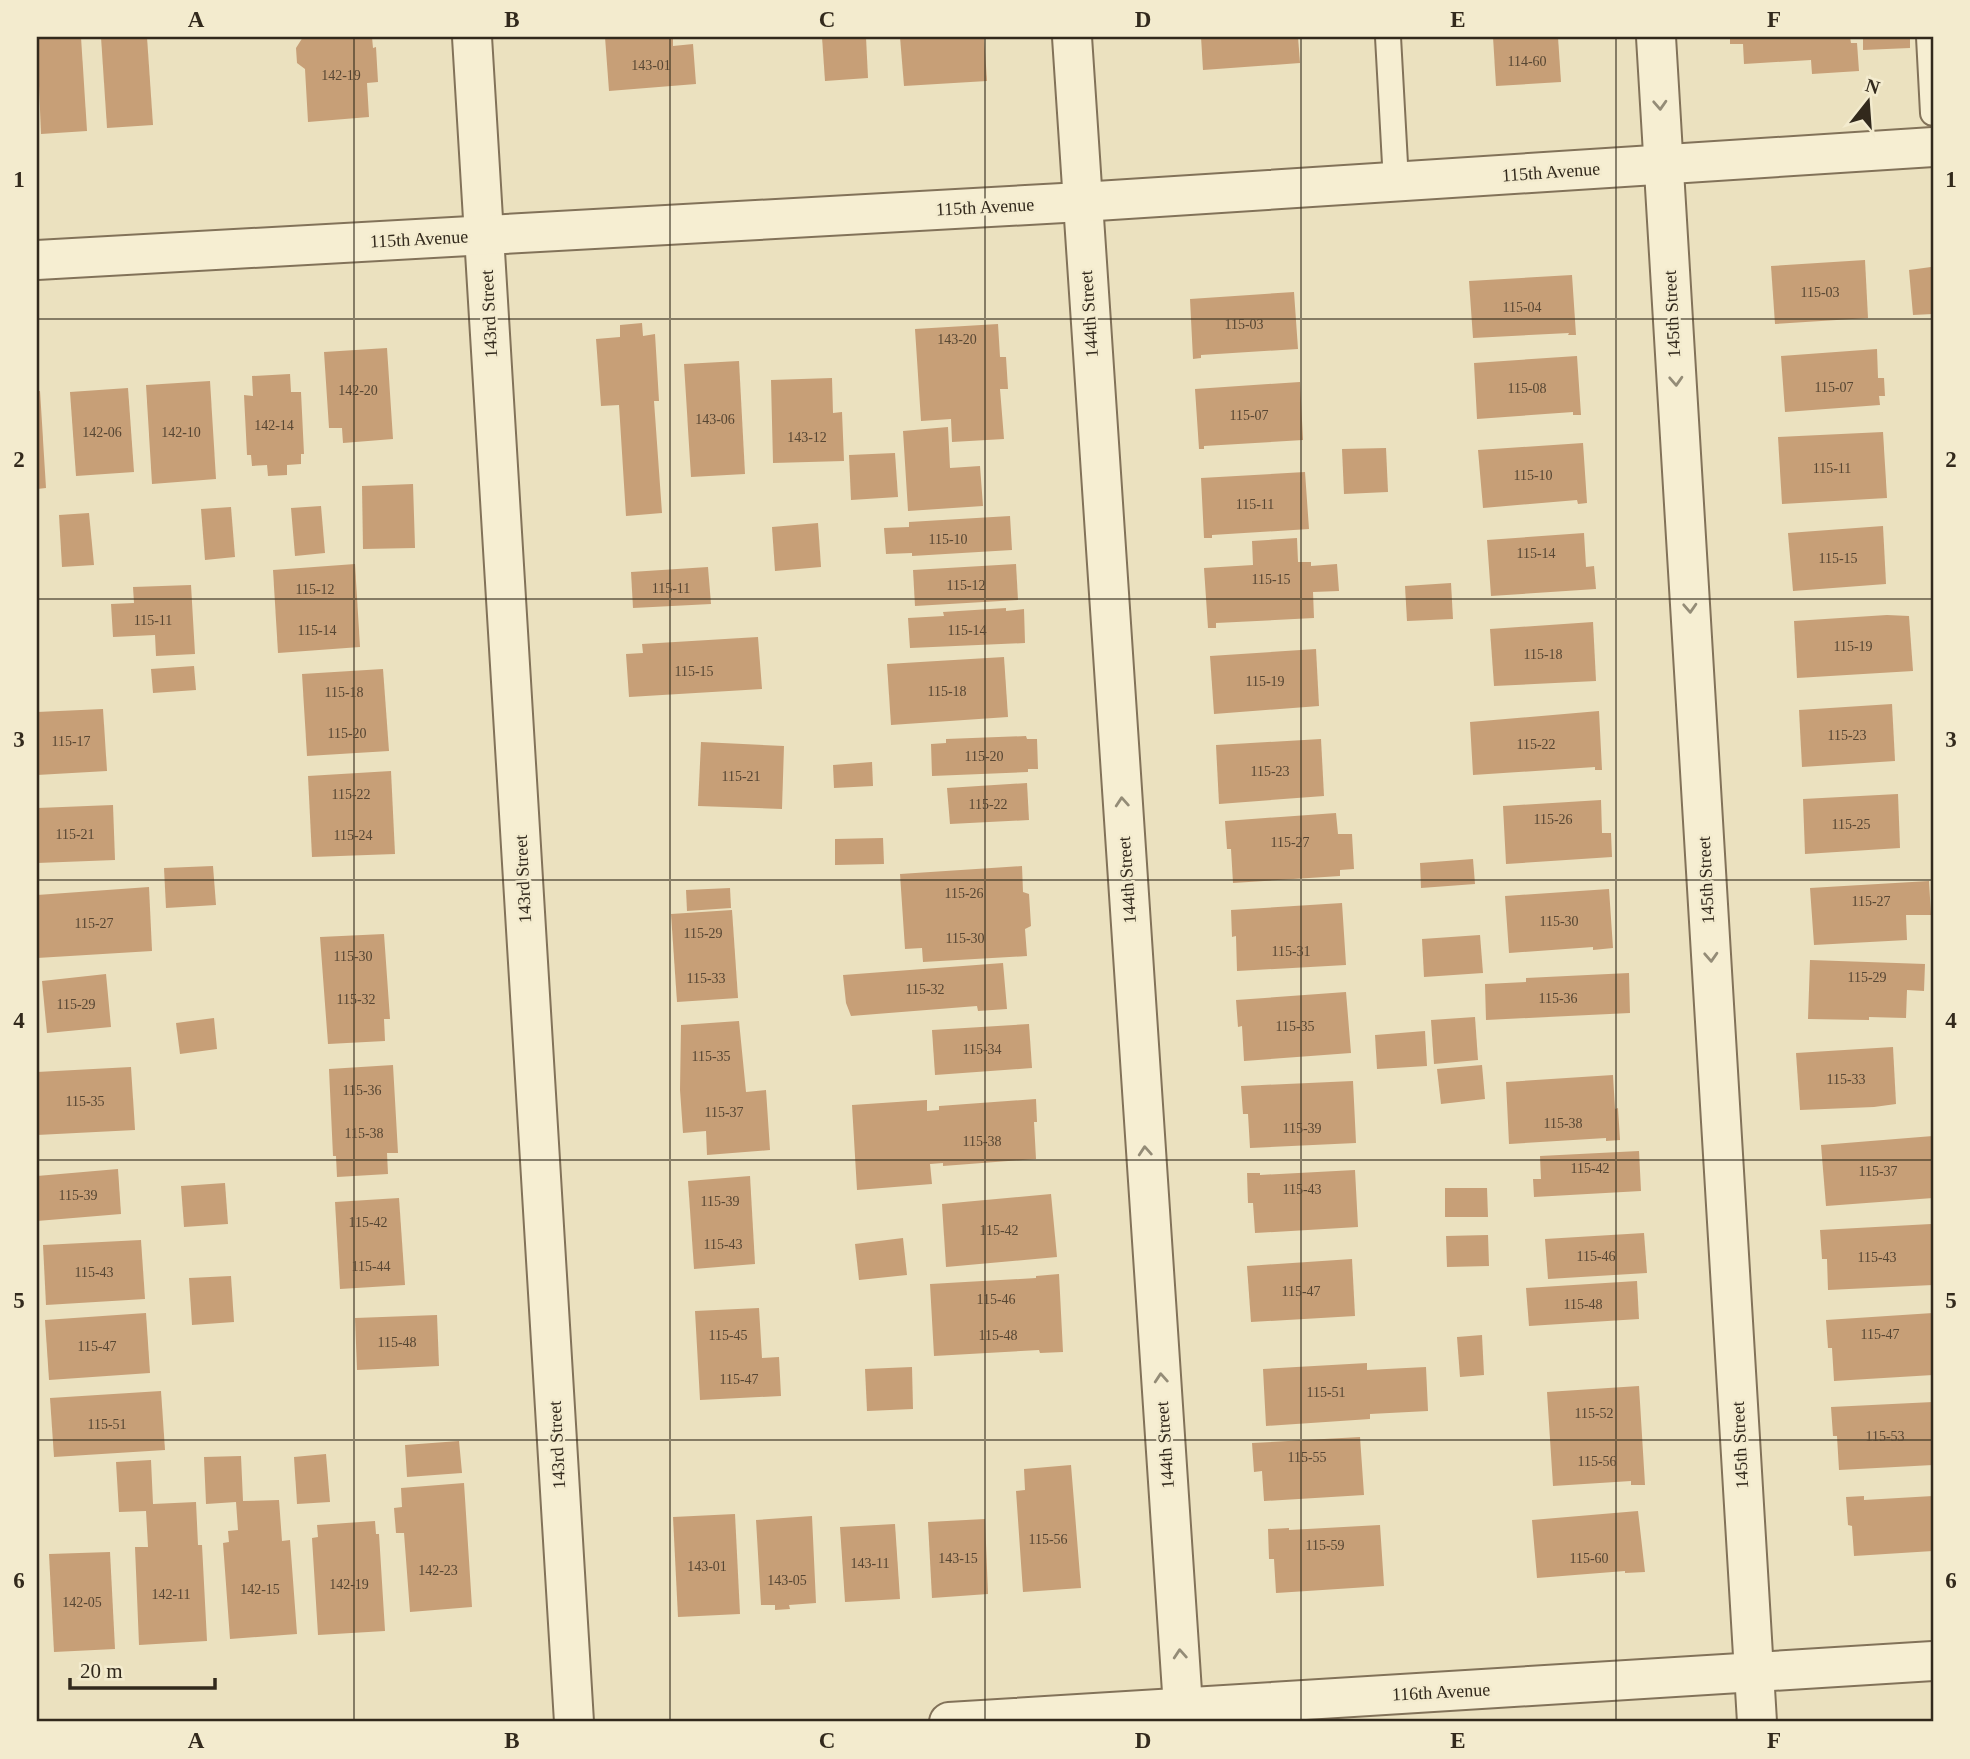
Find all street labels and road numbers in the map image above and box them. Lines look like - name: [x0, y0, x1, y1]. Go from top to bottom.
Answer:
- street label: 115th Avenue: [1501, 159, 1601, 185]
- street label: 115th Avenue: [935, 194, 1035, 220]
- street label: 115th Avenue: [369, 226, 469, 252]
- street label: 143rd Street: [477, 269, 501, 359]
- street label: 144th Street: [1076, 270, 1102, 358]
- street label: 145th Street: [1660, 270, 1684, 358]
- street label: 143rd Street: [511, 834, 535, 924]
- street label: 144th Street: [1114, 836, 1140, 924]
- street label: 145th Street: [1694, 836, 1718, 924]
- street label: 143rd Street: [545, 1400, 569, 1490]
- street label: 144th Street: [1152, 1401, 1178, 1489]
- street label: 145th Street: [1728, 1401, 1752, 1489]
- street label: 116th Avenue: [1391, 1679, 1491, 1705]

